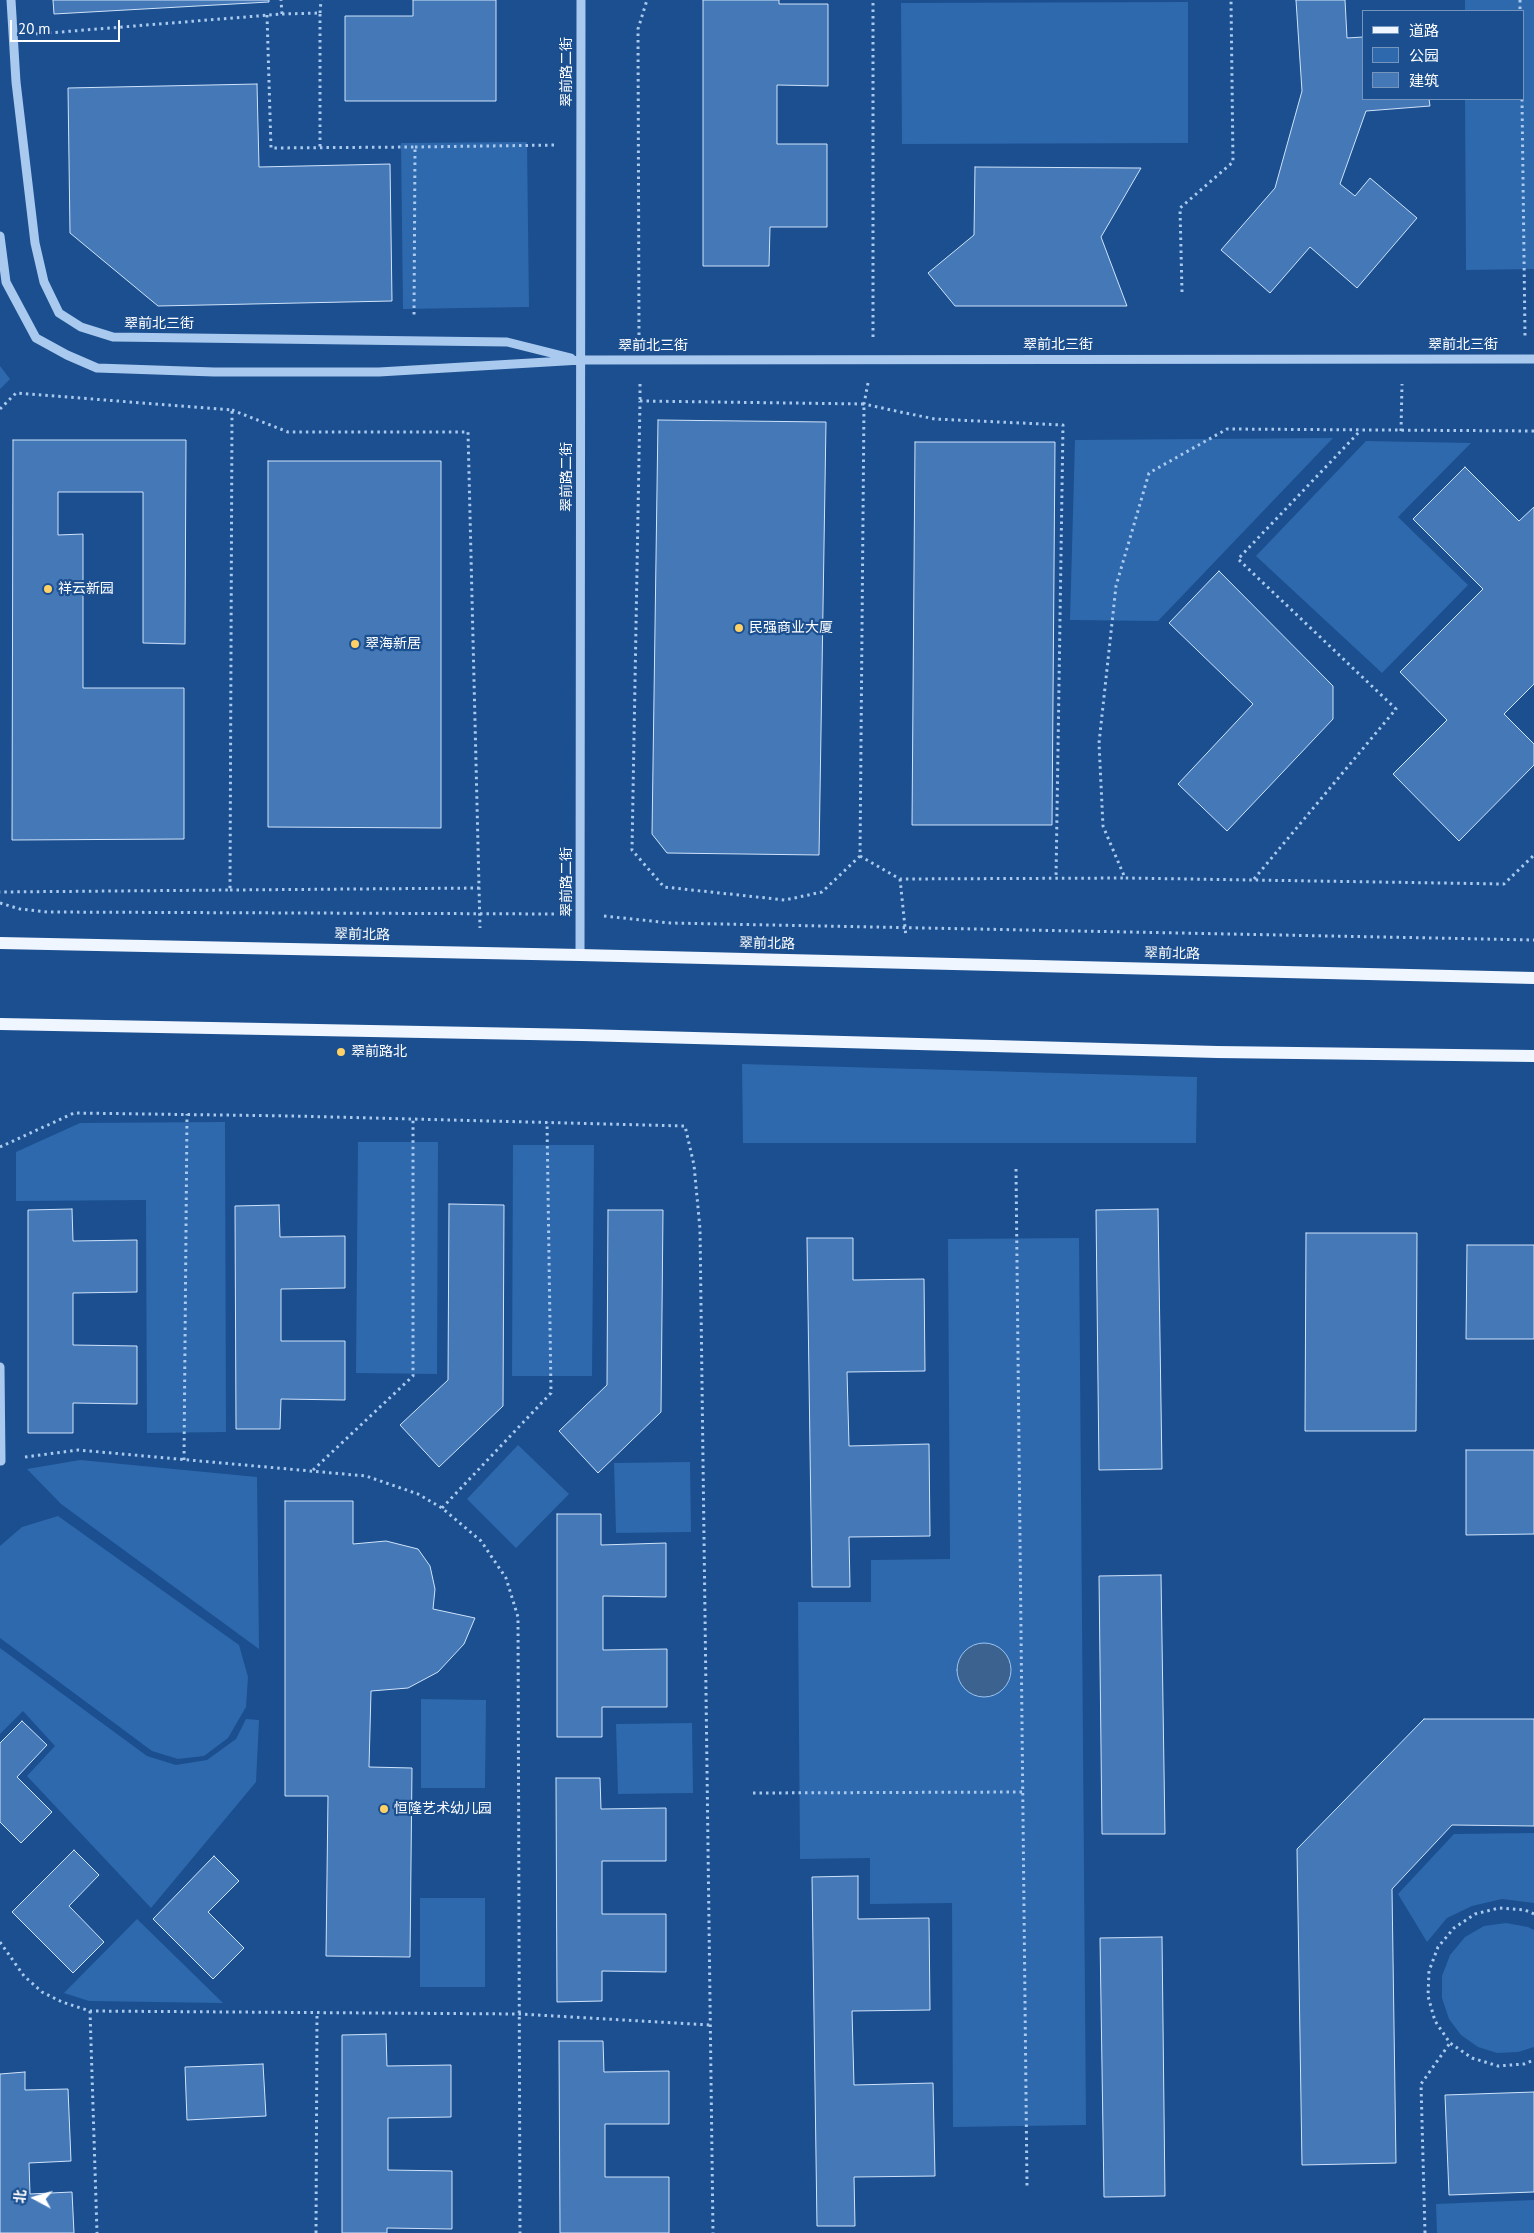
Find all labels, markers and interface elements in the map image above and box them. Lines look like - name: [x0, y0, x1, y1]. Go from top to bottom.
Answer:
- scale bar: [12, 10, 122, 42]
- legend: [1362, 10, 1524, 100]
- text: 20 m: [18, 19, 51, 38]
- text: 道路: [1409, 21, 1439, 40]
- street label: 翠前路二街: [559, 37, 575, 107]
- text: 公园: [1409, 46, 1439, 65]
- text: 建筑: [1409, 71, 1439, 90]
- street label: 翠前北三街: [124, 316, 194, 332]
- street label: 翠前北三街: [1023, 337, 1093, 353]
- street label: 翠前北三街: [1428, 337, 1498, 353]
- street label: 翠前北三街: [618, 338, 688, 354]
- street label: 翠前路二街: [559, 442, 575, 512]
- place label: 祥云新园: [58, 581, 114, 597]
- marker: 祥云新园: [42, 583, 54, 595]
- place label: 民强商业大厦: [749, 620, 833, 636]
- marker: 民强商业大厦: [733, 622, 745, 634]
- place label: 翠海新居: [365, 636, 421, 652]
- marker: 翠海新居: [349, 638, 361, 650]
- street label: 翠前路二街: [559, 847, 575, 917]
- street label: 翠前北路: [334, 926, 390, 944]
- street label: 翠前北路: [739, 935, 795, 953]
- street label: 翠前北路: [1144, 945, 1200, 963]
- place label: 翠前路北: [351, 1044, 407, 1060]
- marker: 翠前路北: [335, 1046, 347, 1058]
- place label: 恒隆艺术幼儿园: [394, 1801, 492, 1817]
- marker: 恒隆艺术幼儿园: [378, 1803, 390, 1815]
- north arrow: [10, 2173, 60, 2223]
- text: 北: [10, 2189, 30, 2204]

